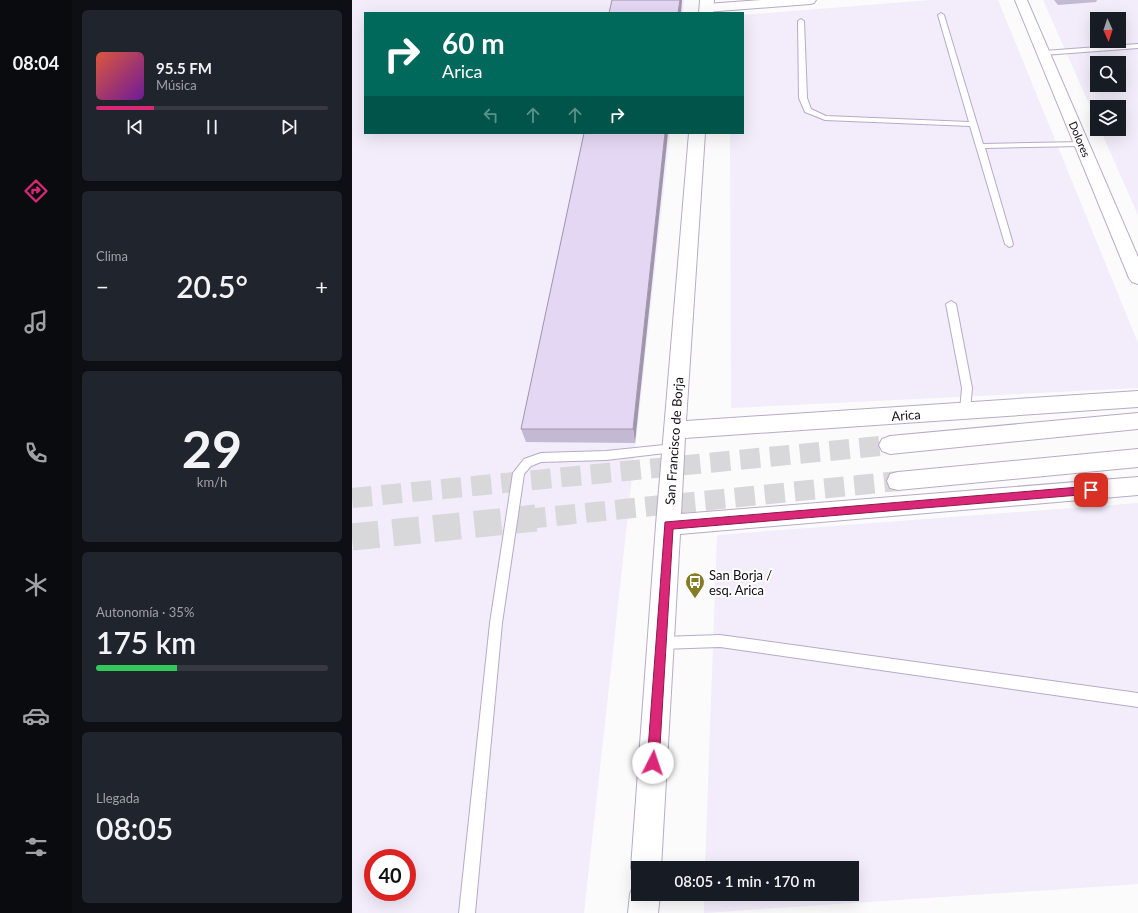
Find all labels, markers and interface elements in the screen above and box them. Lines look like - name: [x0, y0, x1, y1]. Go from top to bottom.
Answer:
- north arrow: [1090, 12, 1126, 48]
- map controls: [1090, 12, 1126, 136]
- text: 60 m: [442, 26, 505, 60]
- icon: right: [376, 28, 428, 80]
- text: 08:04: [13, 52, 59, 74]
- button: search: [1090, 56, 1126, 92]
- text: 95.5 FM: [156, 59, 212, 77]
- text: Arica: [442, 60, 483, 82]
- text: Música: [156, 77, 197, 93]
- button: layers: [1090, 100, 1126, 136]
- icon: left: [480, 104, 502, 126]
- icon: ahead: [522, 104, 544, 126]
- icon: ahead: [564, 104, 586, 126]
- icon: right: [606, 104, 628, 126]
- icon: previous: [124, 116, 146, 138]
- icon: pause: [201, 116, 223, 138]
- icon: next: [278, 116, 300, 138]
- street label: Dolores: [1067, 119, 1093, 159]
- icon: directions: [22, 177, 50, 205]
- text: Clima: [96, 248, 128, 264]
- text: 20.5°: [176, 268, 248, 304]
- text: −: [96, 273, 109, 300]
- text: +: [315, 273, 328, 300]
- icon: music: [22, 308, 50, 336]
- street label: San Francisco de Borja: [662, 376, 686, 506]
- street label: Arica: [891, 406, 921, 424]
- text: 29: [182, 417, 242, 479]
- icon: phone: [22, 439, 50, 467]
- pin: [1074, 473, 1108, 507]
- text: km/h: [197, 474, 227, 490]
- icon: arrive: [1080, 479, 1102, 501]
- place label: San Borja / esq. Arica: [709, 567, 772, 598]
- icon: climate: [22, 571, 50, 599]
- bus stop icon: San Borja / esq. Arica: [684, 571, 706, 599]
- text: Autonomía · 35%: [96, 604, 194, 620]
- text: 175 km: [96, 624, 196, 660]
- icon: car: [22, 702, 50, 730]
- position arrow: [632, 742, 674, 784]
- text: Llegada: [96, 790, 140, 806]
- text: 08:05: [96, 810, 173, 846]
- icon: filters: [22, 833, 50, 861]
- speed limit sign: 40: [364, 849, 416, 901]
- text: 08:05 · 1 min · 170 m: [675, 872, 815, 890]

